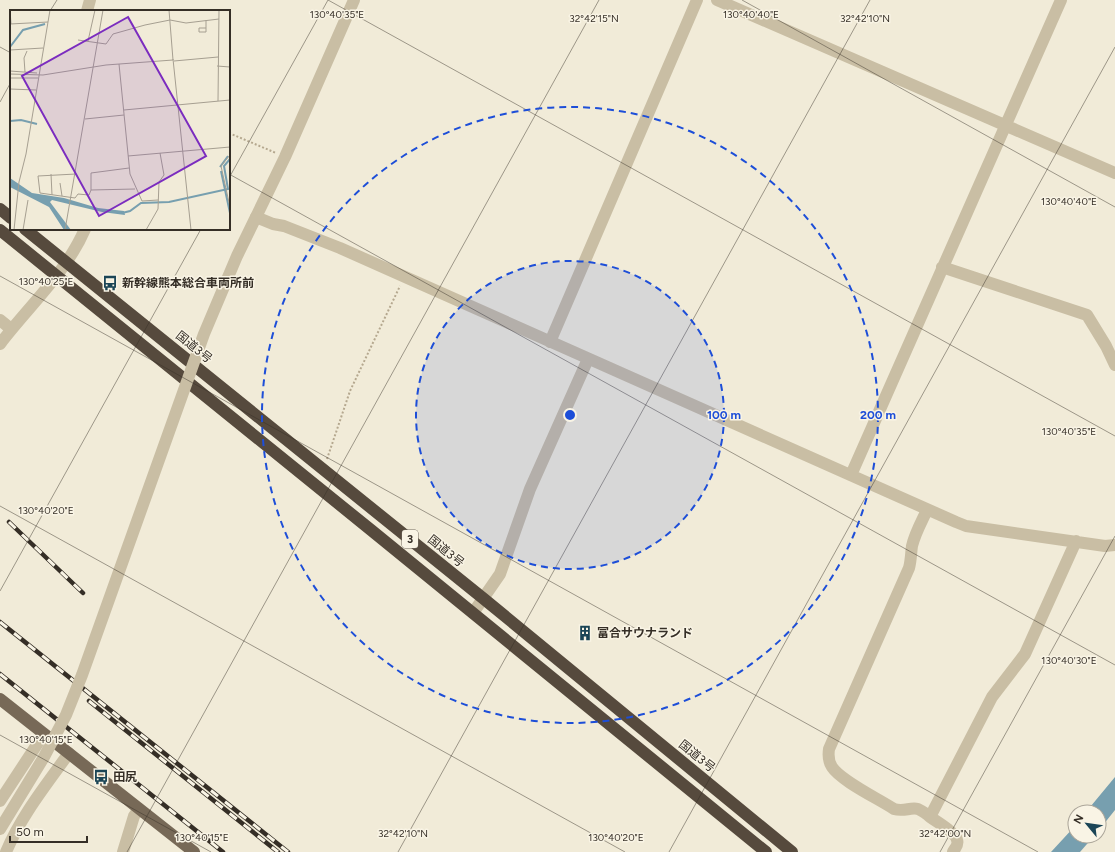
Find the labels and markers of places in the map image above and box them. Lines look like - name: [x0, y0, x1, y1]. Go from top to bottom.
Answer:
- bus stop icon: 新幹線熊本総合車両所前: [101, 274, 119, 292]
- place label: 新幹線熊本総合車両所前: [122, 276, 254, 290]
- centre of rings: [563, 408, 577, 422]
- building icon: 富合サウナランド: [576, 624, 594, 642]
- place label: 富合サウナランド: [597, 626, 693, 640]
- bus stop icon: 田尻: [92, 768, 110, 786]
- place label: 田尻: [113, 770, 137, 784]

